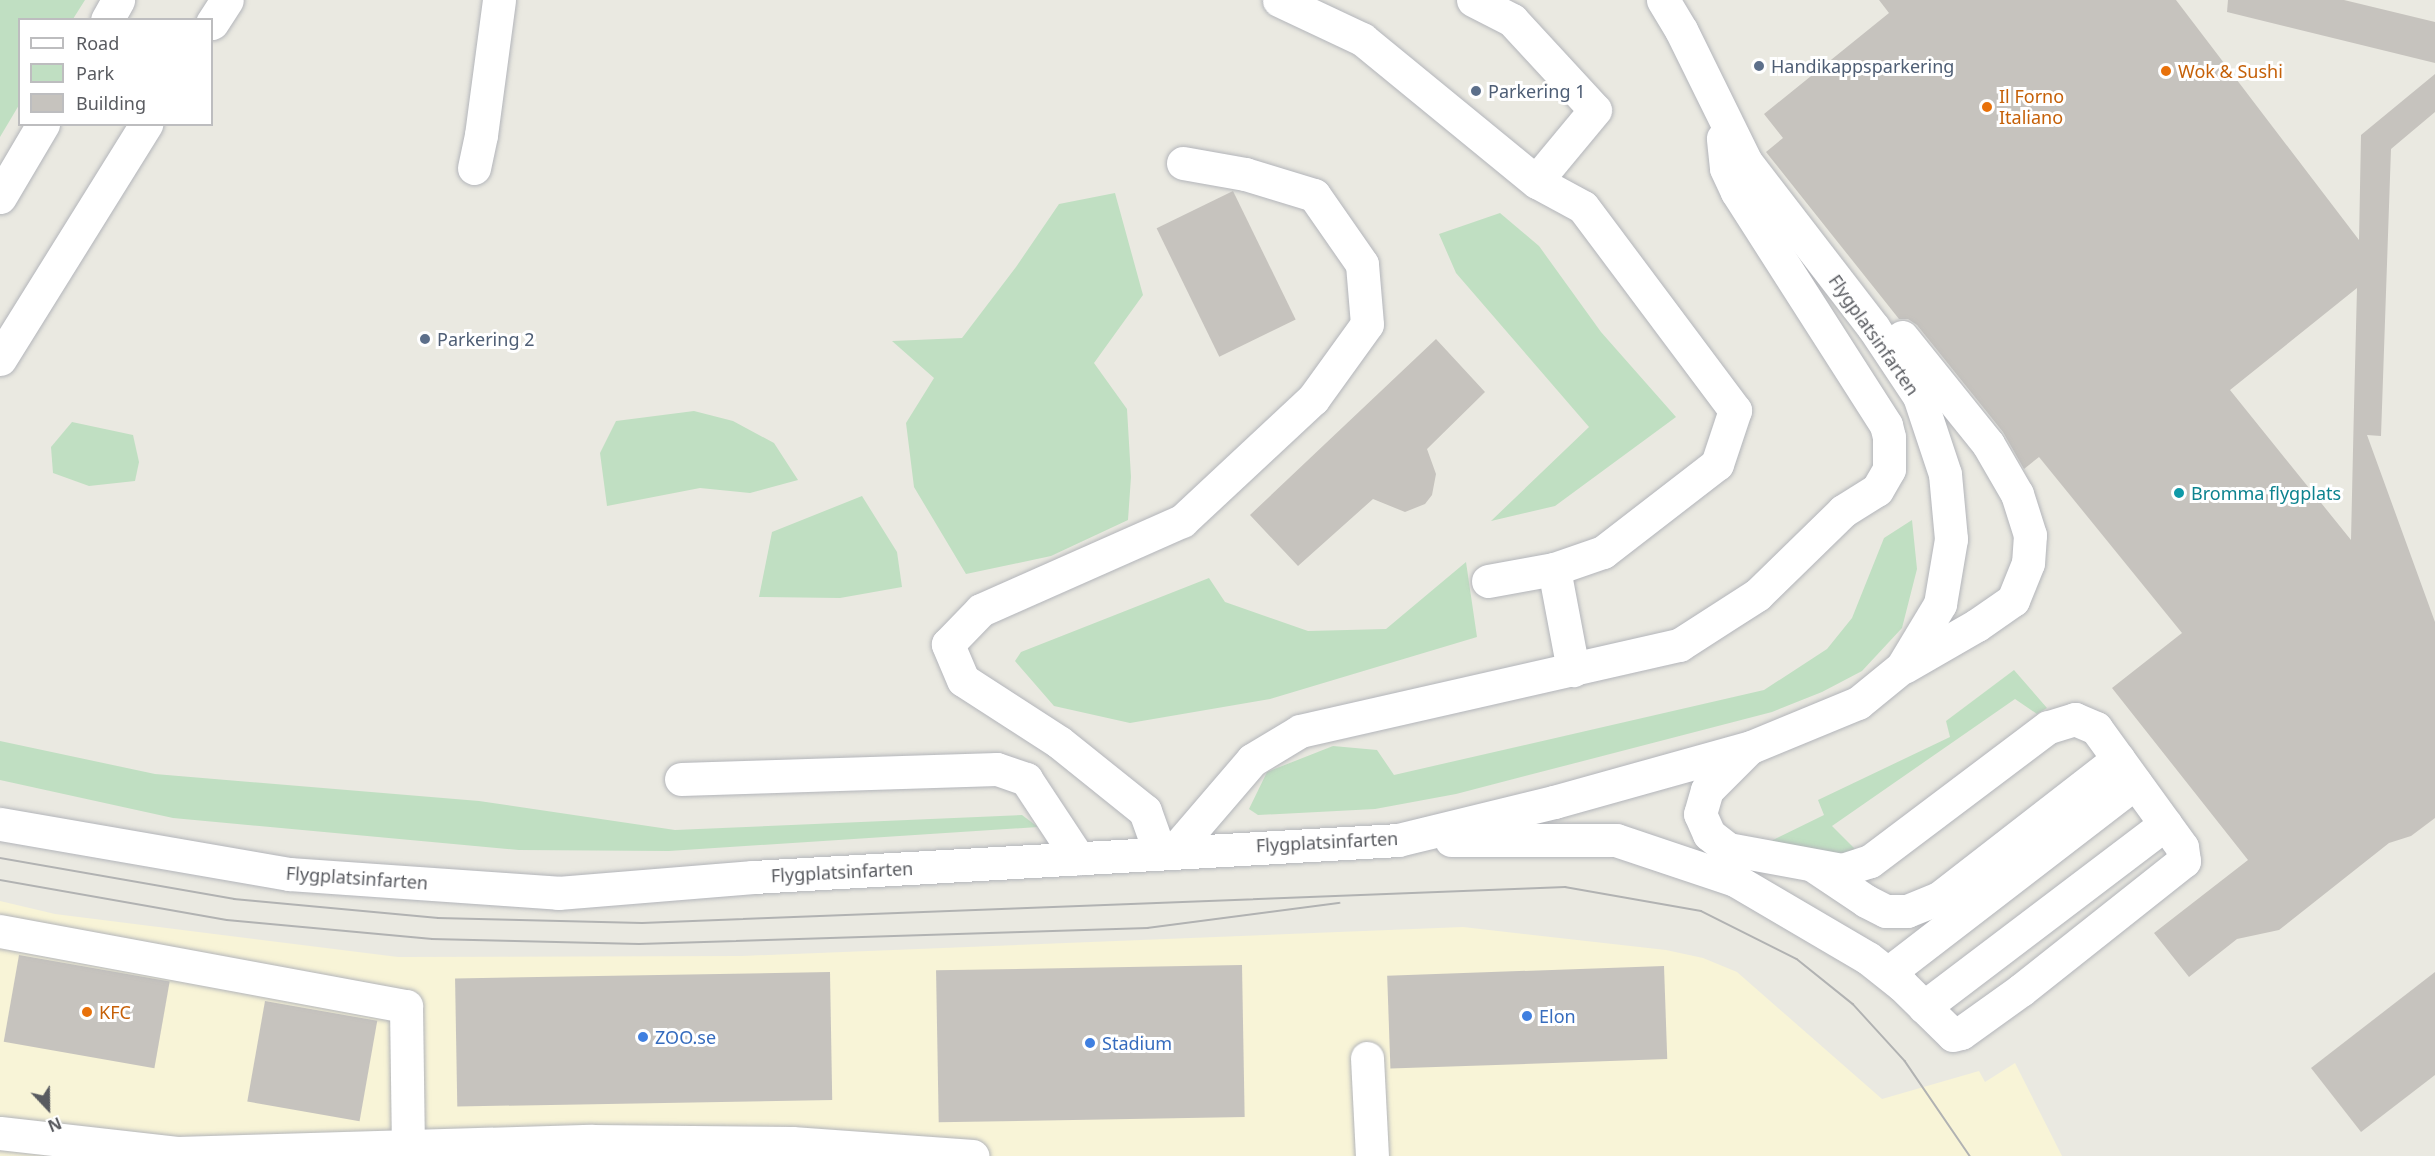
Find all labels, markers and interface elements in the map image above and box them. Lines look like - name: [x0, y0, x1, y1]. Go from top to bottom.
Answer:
- legend: [18, 18, 213, 126]
- text: Road: [76, 31, 119, 55]
- place label: Handikappsparkering: [1771, 55, 1954, 77]
- marker: Handikappsparkering: [1752, 59, 1766, 73]
- place label: Wok & Sushi: [2178, 60, 2283, 82]
- text: Park: [76, 61, 114, 85]
- marker: Wok & Sushi: [2159, 64, 2173, 78]
- place label: Parkering 1: [1488, 80, 1585, 102]
- marker: Parkering 1: [1469, 84, 1483, 98]
- place label: Il Forno Italiano: [1999, 86, 2064, 128]
- text: Building: [76, 91, 146, 115]
- marker: Il Forno Italiano: [1980, 100, 1994, 114]
- street label: Flygplatsinfarten: [1824, 270, 1924, 400]
- place label: Parkering 2: [437, 328, 534, 350]
- marker: Parkering 2: [418, 332, 432, 346]
- place label: Bromma flygplats: [2191, 482, 2341, 504]
- marker: Bromma flygplats: [2172, 486, 2186, 500]
- street label: Flygplatsinfarten: [1255, 827, 1399, 857]
- street label: Flygplatsinfarten: [770, 857, 914, 887]
- street label: Flygplatsinfarten: [285, 862, 429, 894]
- place label: KFC: [99, 1001, 131, 1023]
- marker: KFC: [80, 1005, 94, 1019]
- place label: Elon: [1539, 1005, 1576, 1027]
- marker: Elon: [1520, 1009, 1534, 1023]
- place label: ZOO.se: [655, 1026, 716, 1048]
- marker: ZOO.se: [636, 1030, 650, 1044]
- place label: Stadium: [1102, 1032, 1172, 1054]
- marker: Stadium: [1083, 1036, 1097, 1050]
- north arrow: [18, 1078, 78, 1138]
- text: N: [45, 1112, 65, 1137]

